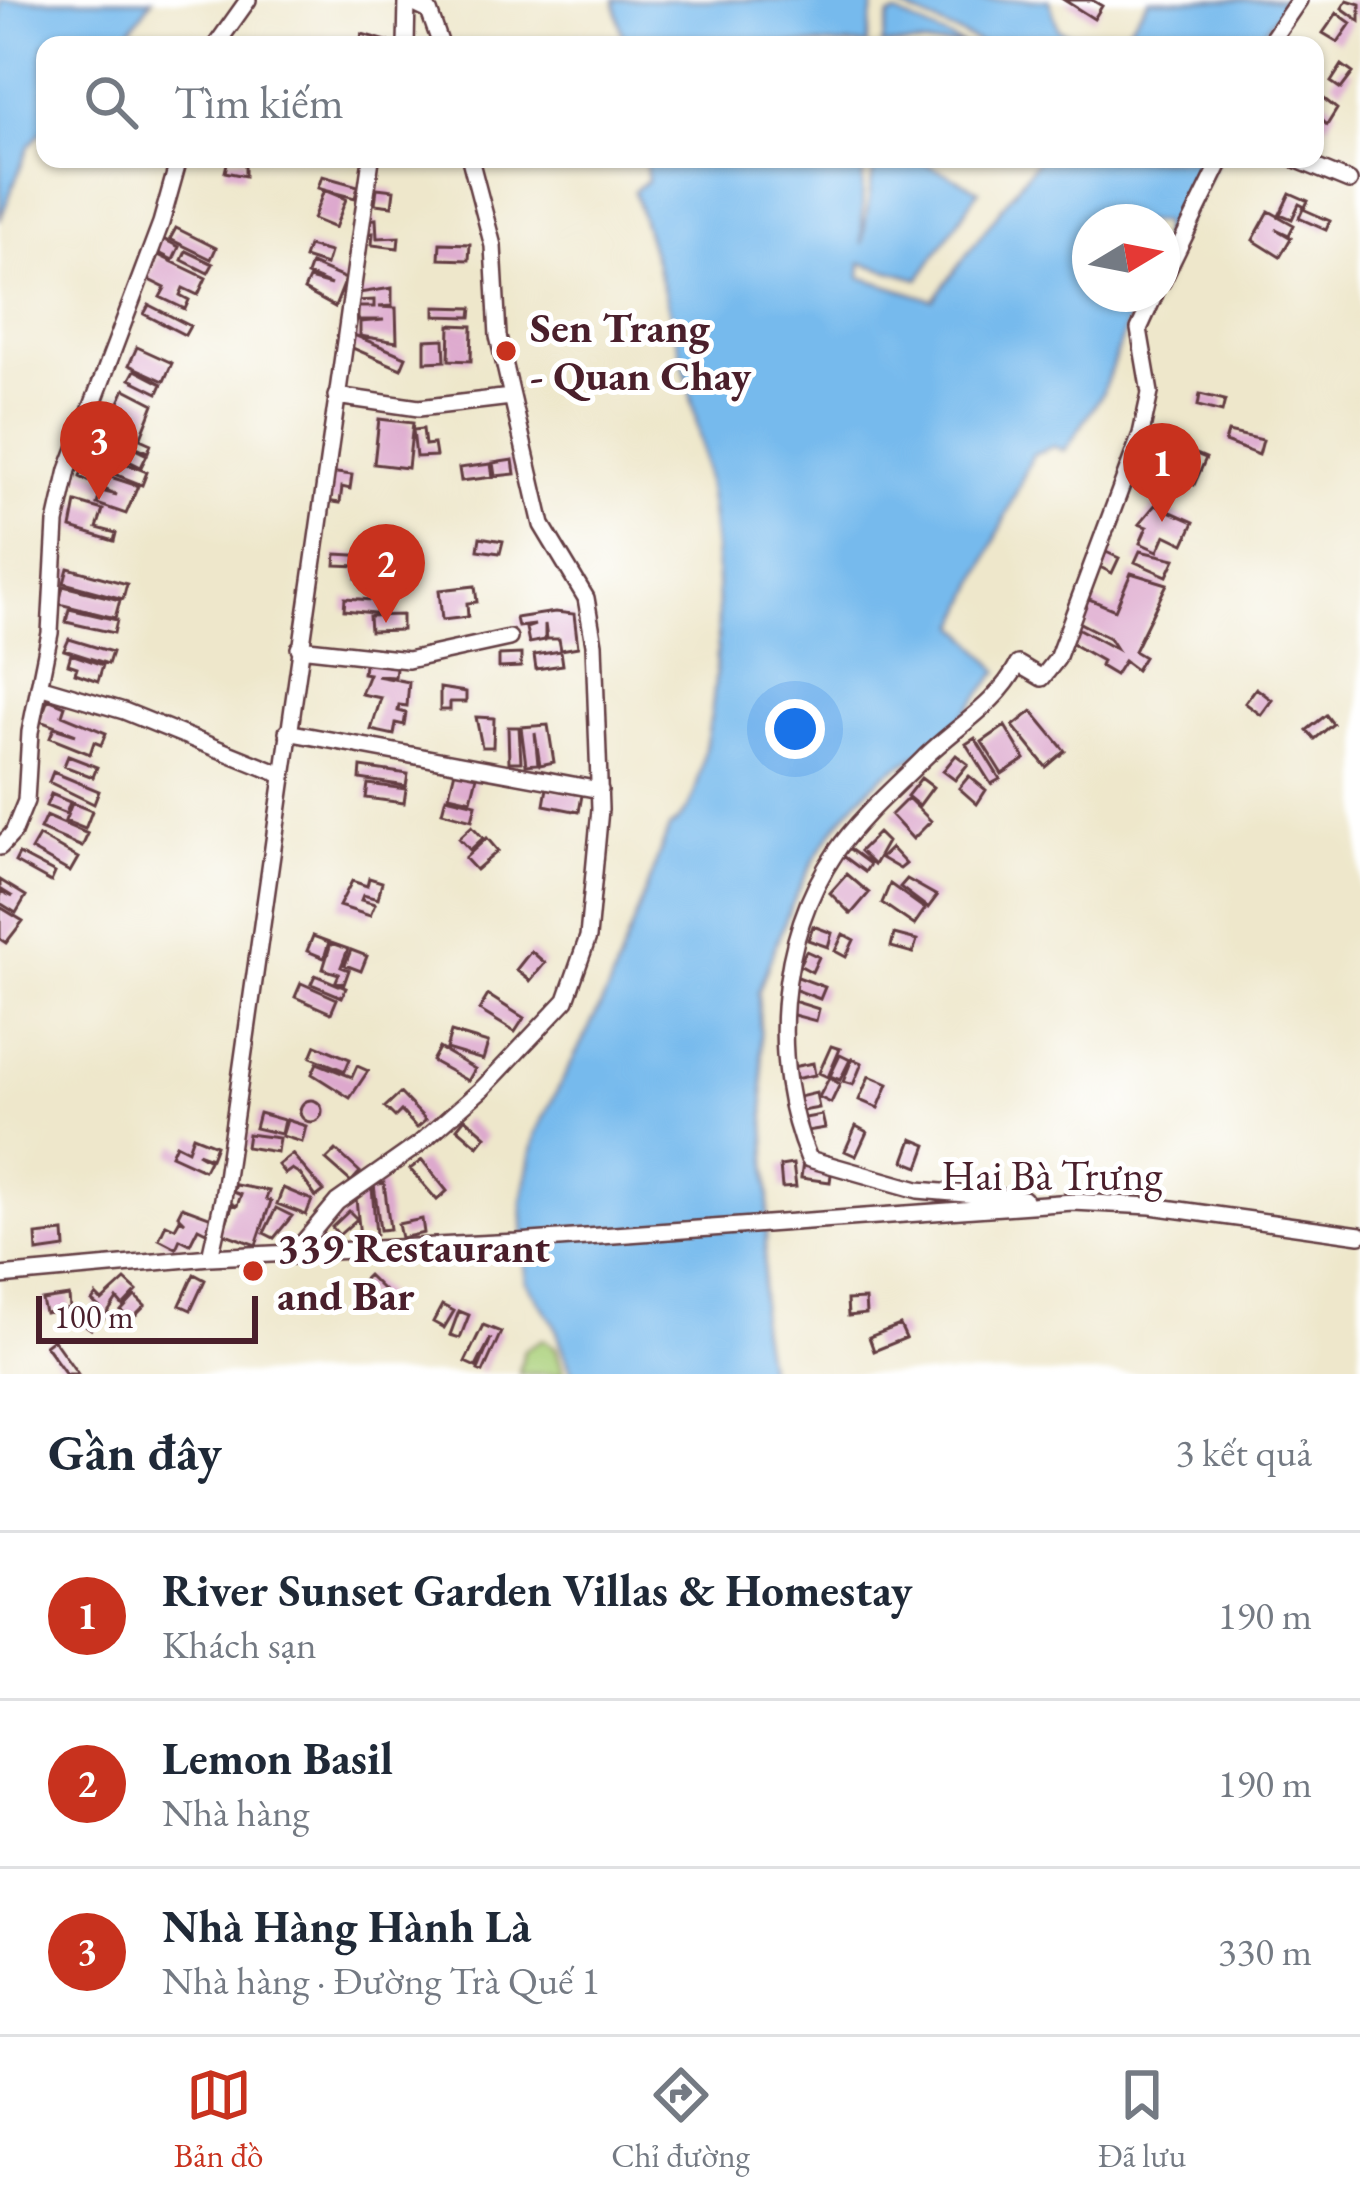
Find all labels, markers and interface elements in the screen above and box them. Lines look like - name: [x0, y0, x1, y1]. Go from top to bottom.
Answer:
- search box: [36, 36, 1324, 168]
- icon: search: [78, 69, 144, 135]
- text: Tìm kiếm: [174, 73, 344, 131]
- north arrow: [1072, 204, 1180, 312]
- place label: Sen Trang - Quan Chay: [530, 300, 752, 403]
- marker: Sen Trang - Quan Chay: [493, 338, 519, 364]
- pin: 3: [60, 401, 138, 500]
- pin: 1: [1123, 423, 1201, 522]
- pin: 2: [347, 524, 425, 623]
- your location: [765, 699, 825, 759]
- street label: Hai Bà Trưng: [941, 1148, 1163, 1203]
- place label: 339 Restaurant and Bar: [277, 1220, 550, 1323]
- marker: 339 Restaurant and Bar: [240, 1258, 266, 1284]
- scale bar: [36, 1290, 258, 1343]
- text: 100 m: [54, 1295, 134, 1338]
- text: Gần đây: [48, 1419, 222, 1485]
- text: 3 kết quả: [1175, 1427, 1312, 1478]
- text: River Sunset Garden Villas & Homestay: [162, 1561, 912, 1619]
- text: 1: [77, 1590, 97, 1641]
- text: 190 m: [1218, 1590, 1312, 1641]
- text: Khách sạn: [162, 1619, 317, 1670]
- text: Lemon Basil: [162, 1729, 393, 1787]
- text: 2: [77, 1758, 97, 1809]
- text: 190 m: [1218, 1758, 1312, 1809]
- text: Nhà hàng: [162, 1787, 310, 1838]
- text: Nhà Hàng Hành Là: [162, 1897, 531, 1955]
- text: 3: [77, 1926, 97, 1977]
- text: 330 m: [1218, 1926, 1312, 1977]
- text: Nhà hàng · Đường Trà Quế 1: [162, 1955, 600, 2006]
- tab: Bản đồ: [174, 2062, 263, 2177]
- tab: Chỉ đường: [611, 2062, 750, 2177]
- tab: Đã lưu: [1098, 2062, 1186, 2177]

